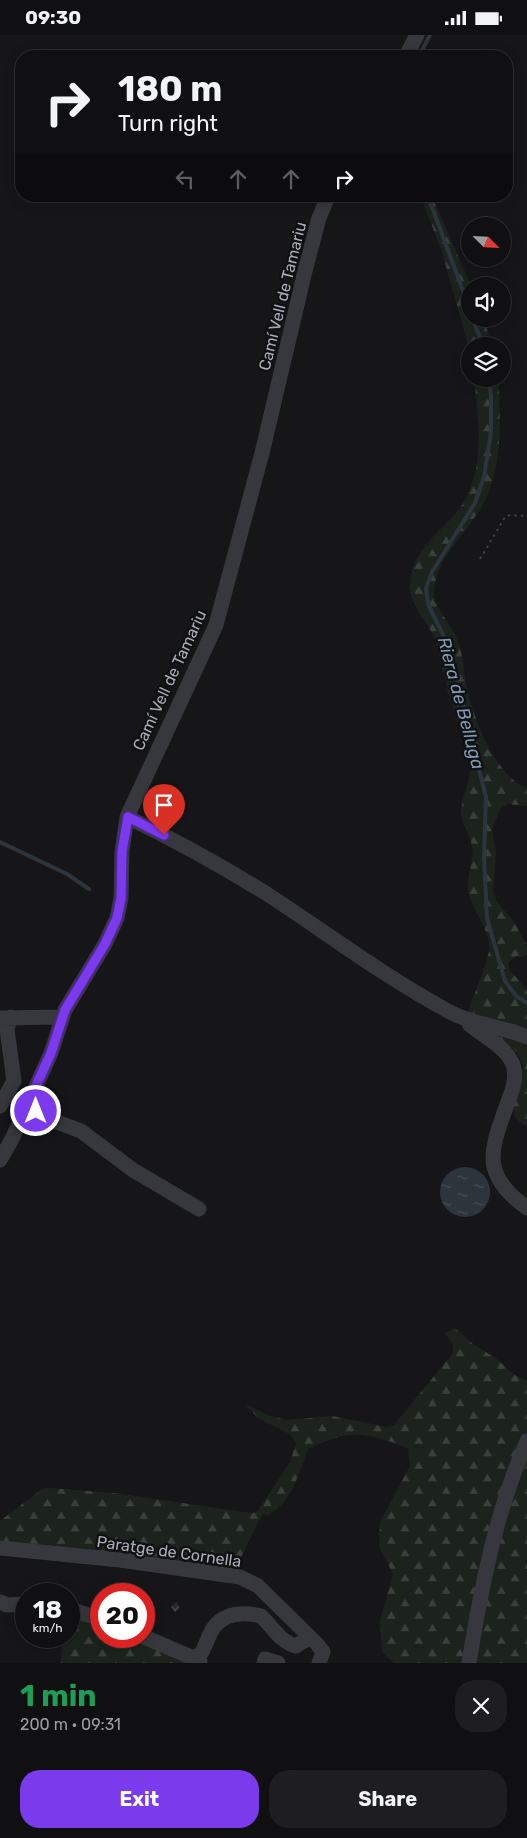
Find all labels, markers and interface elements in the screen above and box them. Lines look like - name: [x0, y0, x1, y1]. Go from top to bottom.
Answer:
- text: 09:30: [25, 6, 81, 29]
- text: 180 m: [118, 68, 222, 110]
- icon: right: [35, 70, 100, 135]
- text: Turn right: [118, 110, 218, 137]
- icon: left: [171, 165, 199, 193]
- icon: ahead: [224, 165, 252, 193]
- icon: ahead: [277, 165, 305, 193]
- icon: right: [330, 165, 358, 193]
- north arrow: [461, 217, 511, 267]
- map controls: [461, 217, 511, 387]
- street label: Camí Vell de Tamariu: [255, 220, 310, 372]
- button: sound: [461, 277, 511, 327]
- button: layers: [461, 337, 511, 387]
- street label: Camí Vell de Tamariu: [129, 607, 210, 753]
- water label: Riera de Belluga: [433, 634, 489, 772]
- pin: [143, 784, 185, 835]
- icon: arrive: [150, 791, 178, 819]
- position arrow: [9, 1084, 61, 1136]
- street label: Paratge de Cornella: [95, 1532, 243, 1571]
- speed limit sign: 20: [90, 1583, 155, 1648]
- text: 18: [33, 1595, 62, 1624]
- text: km/h: [33, 1621, 62, 1635]
- text: 1 min: [20, 1678, 97, 1714]
- button: close: [455, 1680, 507, 1732]
- text: 200 m · 09:31: [20, 1715, 121, 1734]
- button: Exit: [20, 1770, 259, 1828]
- button: Share: [269, 1770, 507, 1828]

